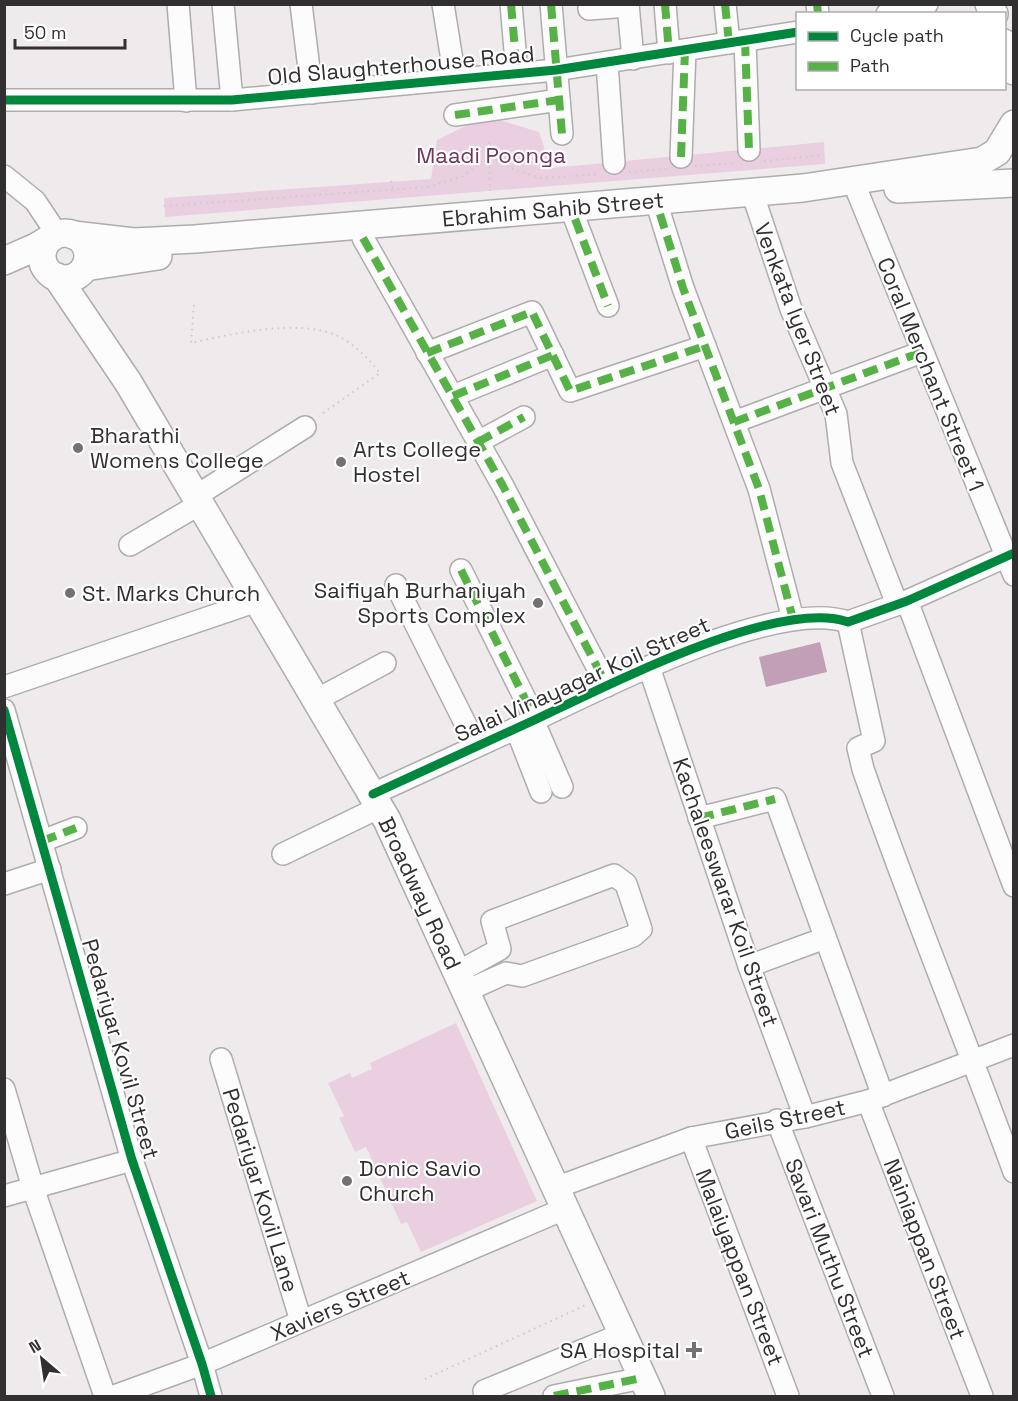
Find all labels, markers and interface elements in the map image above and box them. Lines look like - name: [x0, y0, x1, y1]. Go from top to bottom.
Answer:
- scale bar: [15, 12, 124, 50]
- legend: [796, 12, 1006, 90]
- text: 50 m: [24, 21, 66, 44]
- text: Cycle path: [850, 24, 944, 47]
- street label: Old Slaughterhouse Road: [266, 39, 536, 91]
- text: Path: [850, 54, 890, 77]
- park label: Maadi Poonga: [416, 141, 566, 169]
- street label: Ebrahim Sahib Street: [441, 185, 665, 233]
- street label: Venkata Iyer Street: [748, 219, 848, 419]
- street label: Coral Merchant Street 1: [871, 253, 991, 495]
- place label: Bharathi Womens College: [90, 421, 264, 474]
- place label: Arts College Hostel: [353, 435, 481, 488]
- marker: Bharathi Womens College: [71, 441, 85, 455]
- marker: Arts College Hostel: [334, 455, 348, 469]
- place label: Saifiyah Burhaniyah Sports Complex: [314, 576, 526, 629]
- place label: St. Marks Church: [82, 579, 260, 607]
- marker: St. Marks Church: [63, 586, 77, 600]
- marker: Saifiyah Burhaniyah Sports Complex: [531, 596, 545, 610]
- street label: Salai Vinayagar Koil Street: [450, 610, 714, 748]
- street label: Kachaleeswarar Koil Street: [667, 754, 785, 1030]
- street label: Broadway Road: [372, 812, 468, 974]
- street label: Pedariyar Kovil Street: [76, 936, 166, 1162]
- street label: Pedariyar Kovil Lane: [217, 1085, 305, 1295]
- street label: Geils Street: [722, 1093, 848, 1145]
- place label: Donic Savio Church: [359, 1154, 481, 1207]
- street label: Savari Muthu Street: [779, 1154, 881, 1362]
- street label: Nainiappan Street: [878, 1155, 972, 1343]
- street label: Malaiyappan Street: [690, 1165, 790, 1369]
- marker: Donic Savio Church: [340, 1174, 354, 1188]
- street label: Xaviers Street: [266, 1263, 414, 1347]
- north arrow: [12, 1329, 72, 1389]
- text: N: [25, 1335, 45, 1358]
- place label: SA Hospital: [560, 1336, 680, 1364]
- marker: SA Hospital: [685, 1341, 703, 1359]

